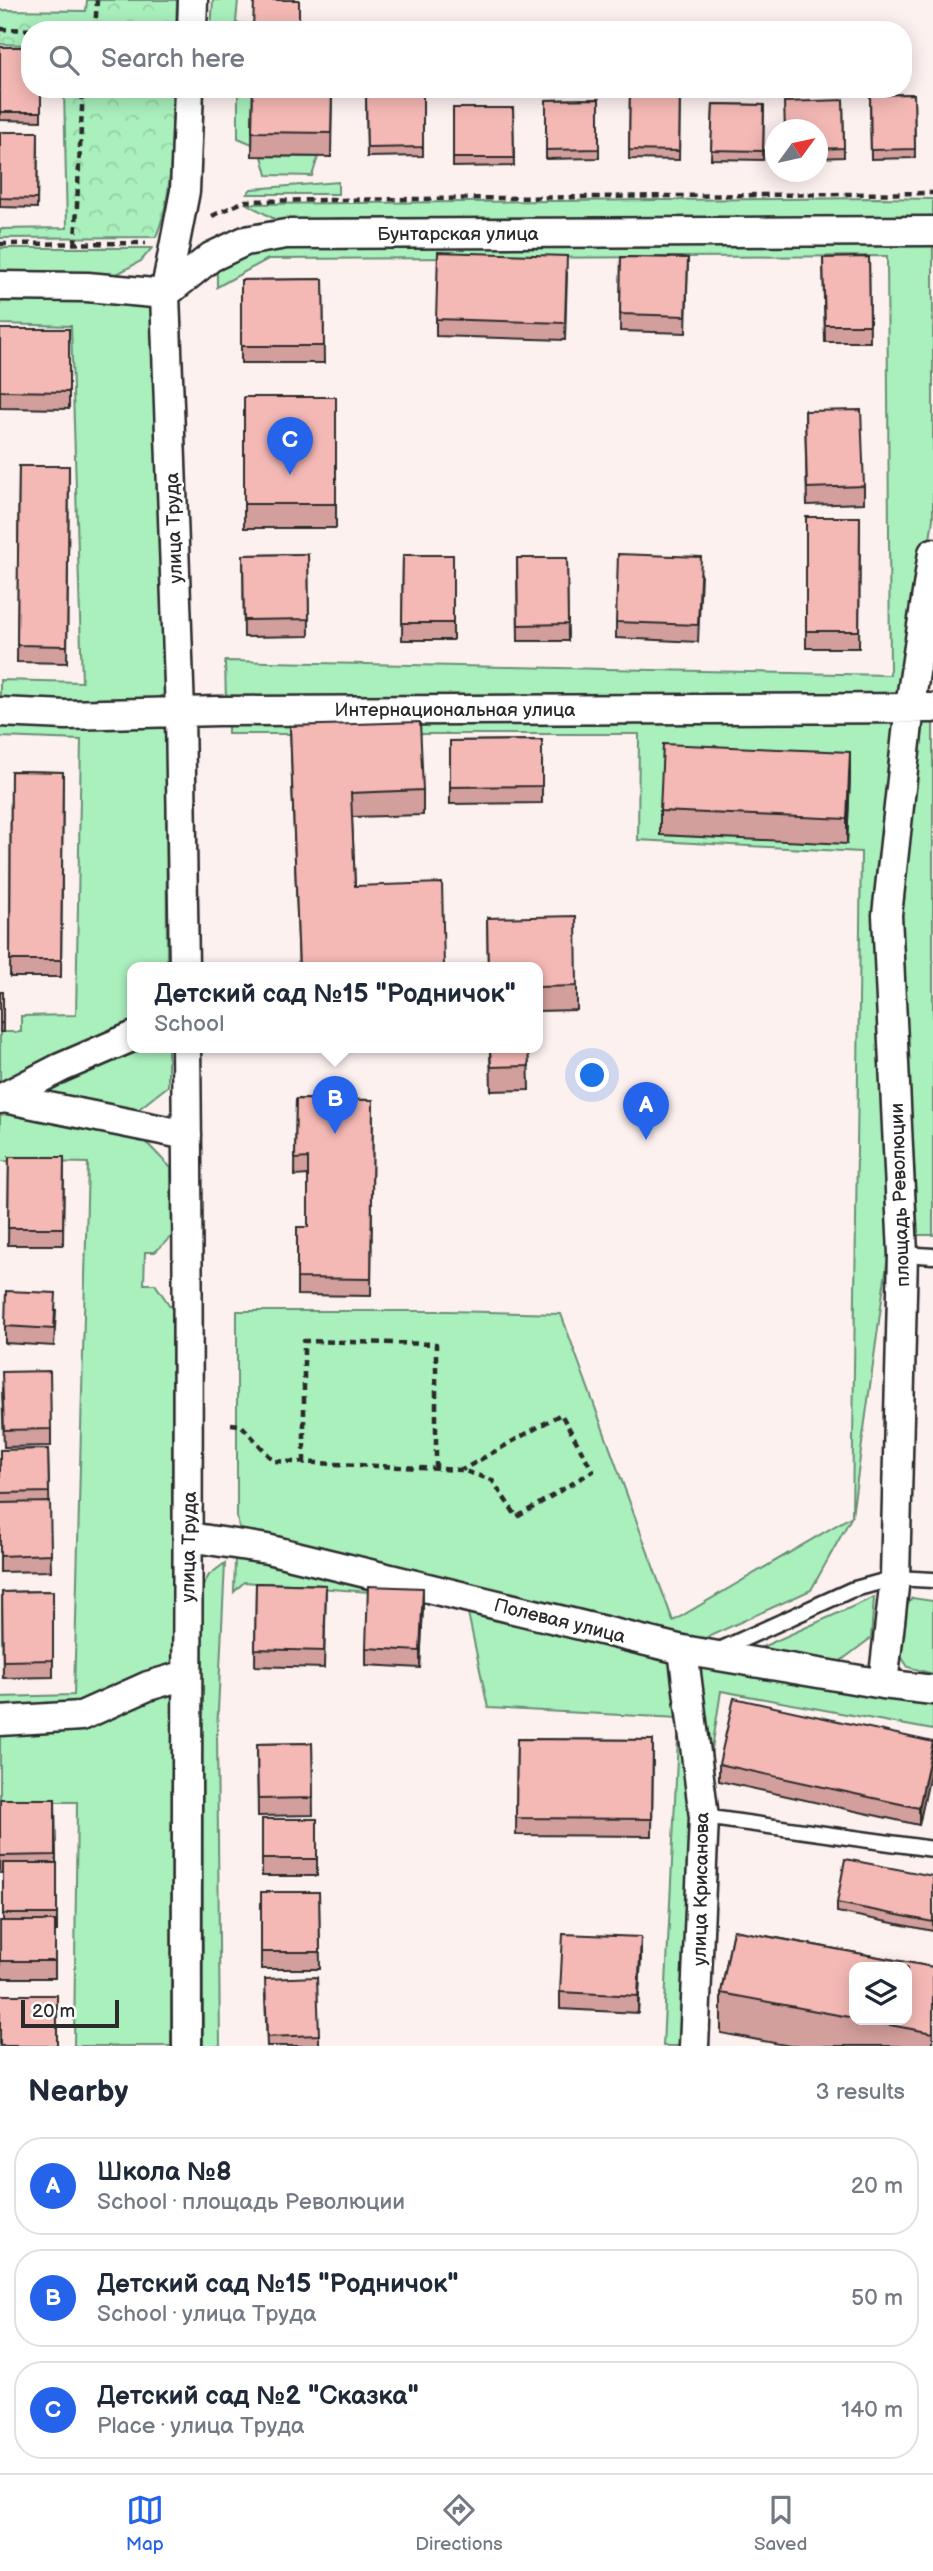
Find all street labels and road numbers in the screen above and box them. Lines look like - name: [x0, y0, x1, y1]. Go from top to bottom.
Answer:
- street label: Бунтарская улица: [377, 223, 539, 246]
- street label: улица Труда: [161, 472, 188, 584]
- street label: Интернациональная улица: [334, 699, 576, 722]
- street label: площадь Революции: [886, 1102, 915, 1287]
- street label: улица Труда: [177, 1491, 202, 1603]
- street label: Полевая улица: [491, 1594, 628, 1649]
- street label: улица Крисанова: [689, 1812, 714, 1966]

